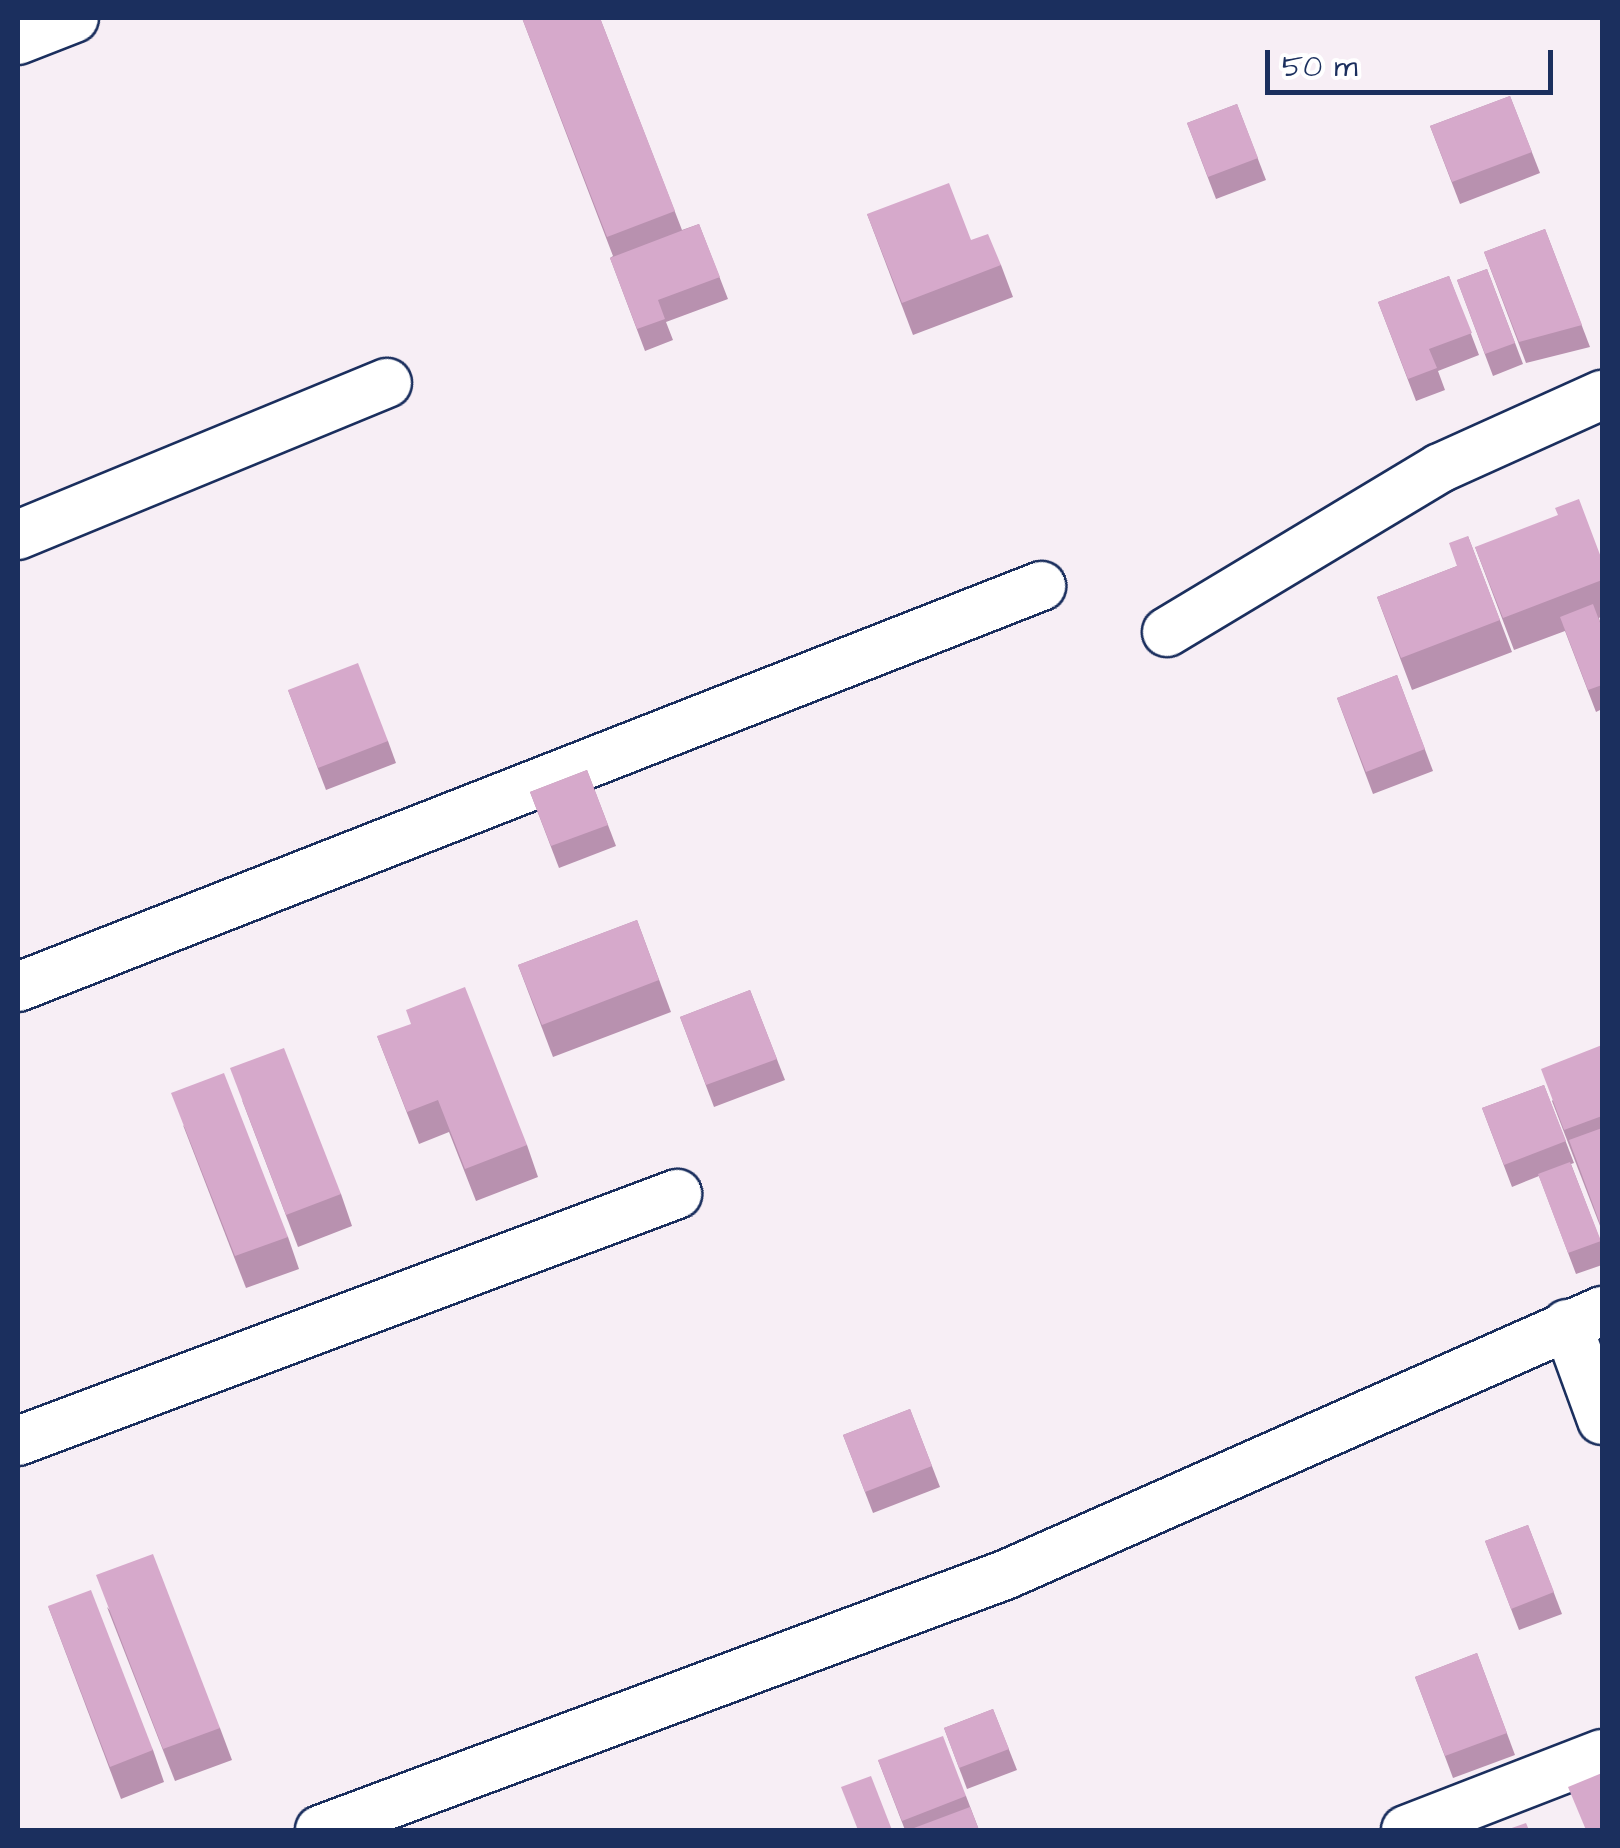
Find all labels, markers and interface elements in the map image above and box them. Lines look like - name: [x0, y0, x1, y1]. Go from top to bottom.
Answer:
- scale bar: [1270, 30, 1558, 92]
- text: 50 m: [1282, 46, 1358, 88]

